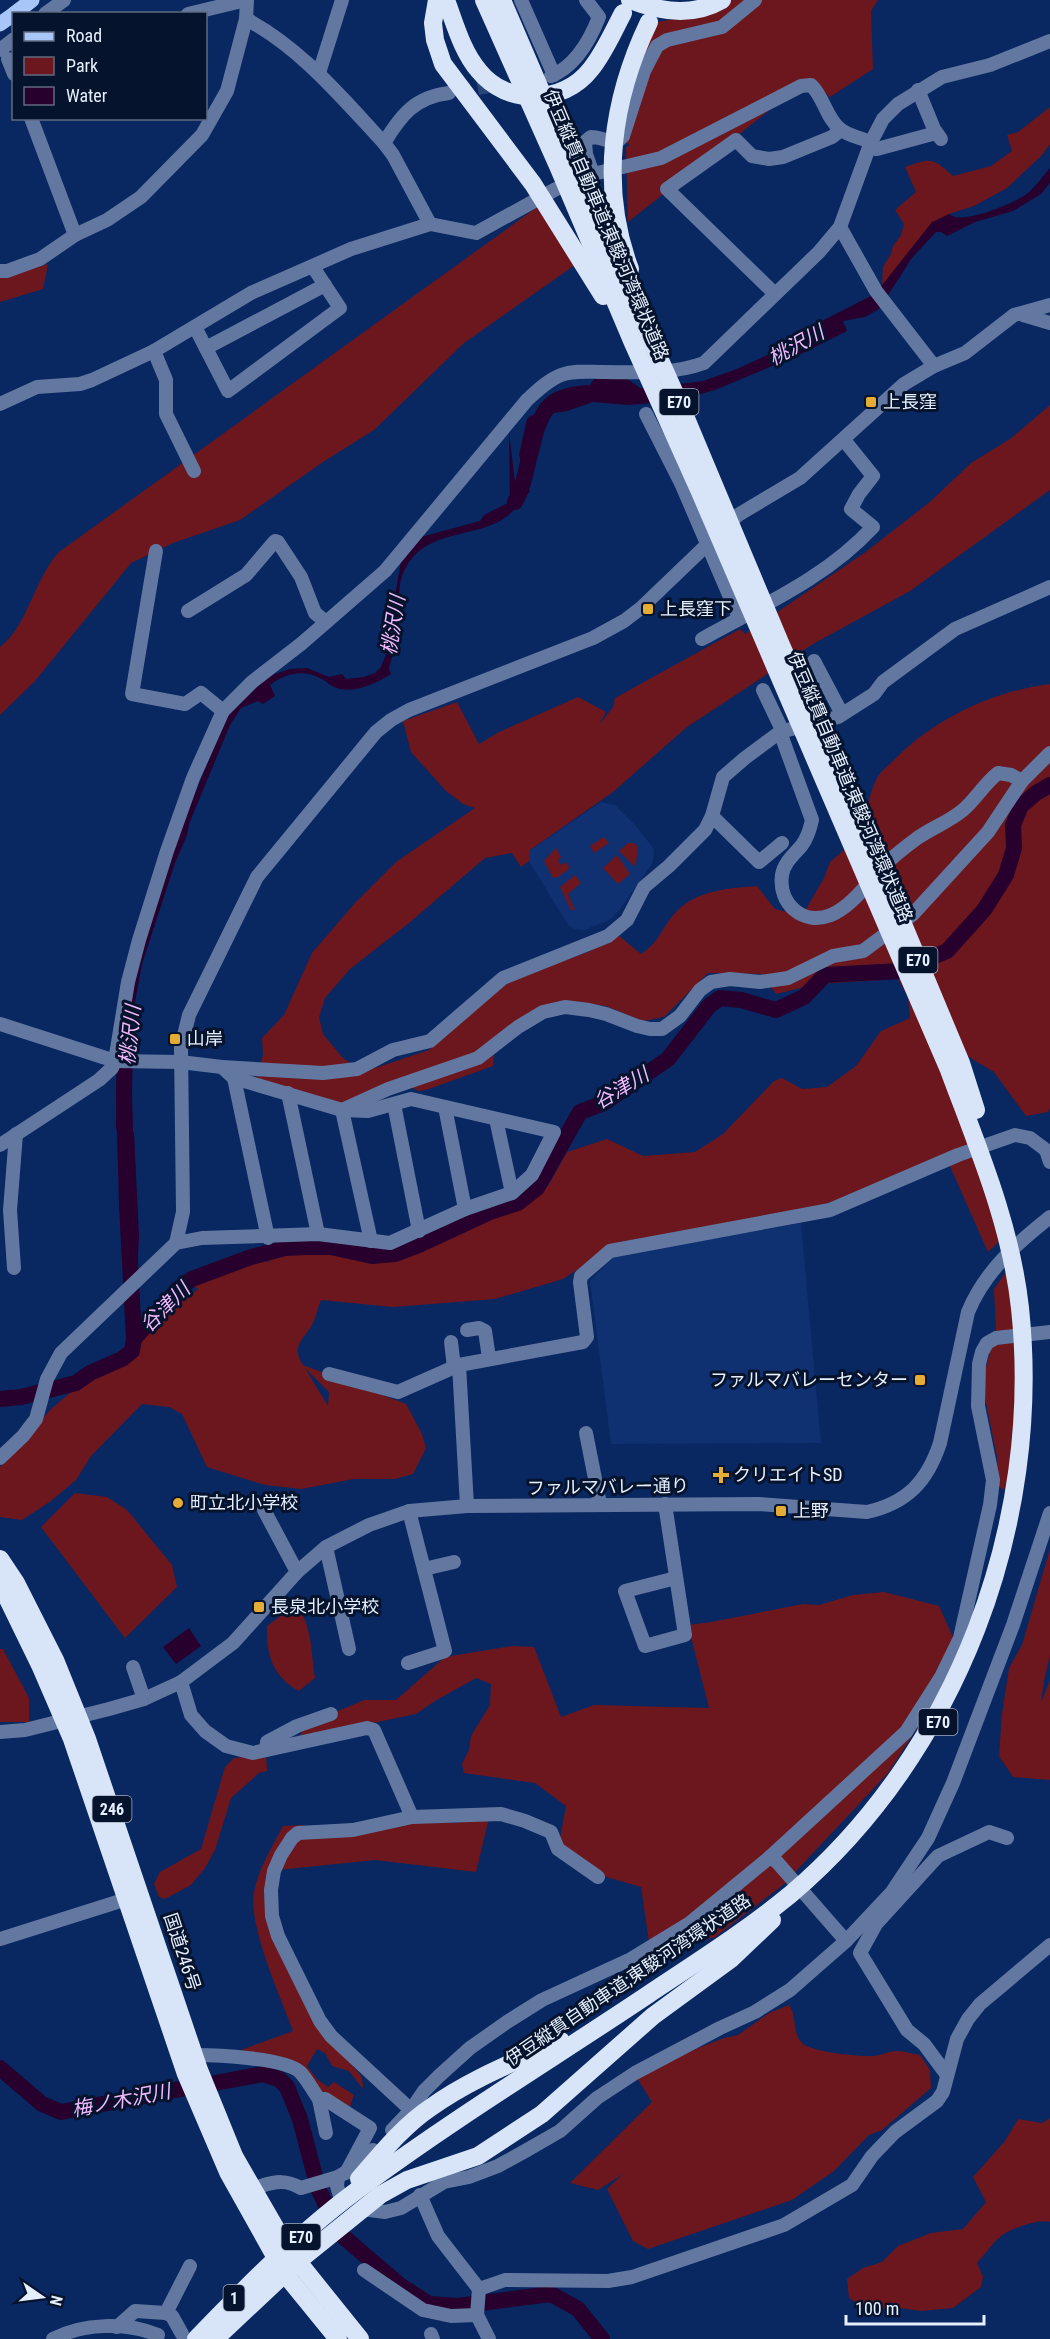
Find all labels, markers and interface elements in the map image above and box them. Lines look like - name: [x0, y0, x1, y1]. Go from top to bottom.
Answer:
- legend: [12, 12, 207, 120]
- text: Road: [66, 25, 102, 46]
- text: Park: [66, 55, 98, 76]
- text: Water: [66, 85, 108, 106]
- street label: 伊豆縦貫自動車道;東駿河湾環状道路: [540, 86, 673, 363]
- water label: 桃沢川: [764, 319, 830, 370]
- road number: E70: [660, 389, 698, 415]
- place label: 上長窪: [883, 391, 937, 412]
- marker: 上長窪: [864, 395, 878, 409]
- water label: 桃沢川: [376, 592, 410, 657]
- place label: 上長窪下: [660, 598, 732, 619]
- marker: 上長窪下: [641, 602, 655, 616]
- street label: 伊豆縦貫自動車道;東駿河湾環状道路: [784, 648, 917, 925]
- road number: E70: [898, 947, 938, 973]
- water label: 桃沢川: [115, 1002, 145, 1066]
- place label: 山岸: [187, 1028, 223, 1049]
- marker: 山岸: [168, 1032, 182, 1046]
- water label: 谷津川: [589, 1061, 655, 1114]
- water label: 谷津川: [135, 1276, 196, 1337]
- place label: ファルマバレーセンター: [710, 1369, 908, 1390]
- marker: ファルマバレーセンター: [913, 1373, 927, 1387]
- place label: クリエイトSD: [733, 1464, 843, 1485]
- marker: クリエイトSD: [714, 1468, 728, 1482]
- street label: ファルマバレー通り: [527, 1475, 689, 1498]
- place label: 町立北小学校: [190, 1492, 298, 1513]
- marker: 町立北小学校: [171, 1496, 185, 1510]
- place label: 上野: [793, 1500, 829, 1521]
- marker: 上野: [774, 1504, 788, 1518]
- place label: 長泉北小学校: [271, 1596, 379, 1617]
- marker: 長泉北小学校: [252, 1600, 266, 1614]
- road number: E70: [918, 1709, 958, 1735]
- road number: 246: [92, 1796, 132, 1822]
- street label: 伊豆縦貫自動車道;東駿河湾環状道路: [501, 1889, 754, 2070]
- street label: 国道246号: [160, 1910, 205, 1993]
- water label: 梅ノ木沢川: [70, 2078, 174, 2121]
- road number: E70: [282, 2224, 320, 2250]
- north arrow: [12, 2267, 72, 2327]
- road number: 1: [224, 2285, 244, 2311]
- scale bar: [846, 2288, 984, 2326]
- text: N: [46, 2293, 66, 2308]
- text: 100 m: [855, 2298, 899, 2319]

